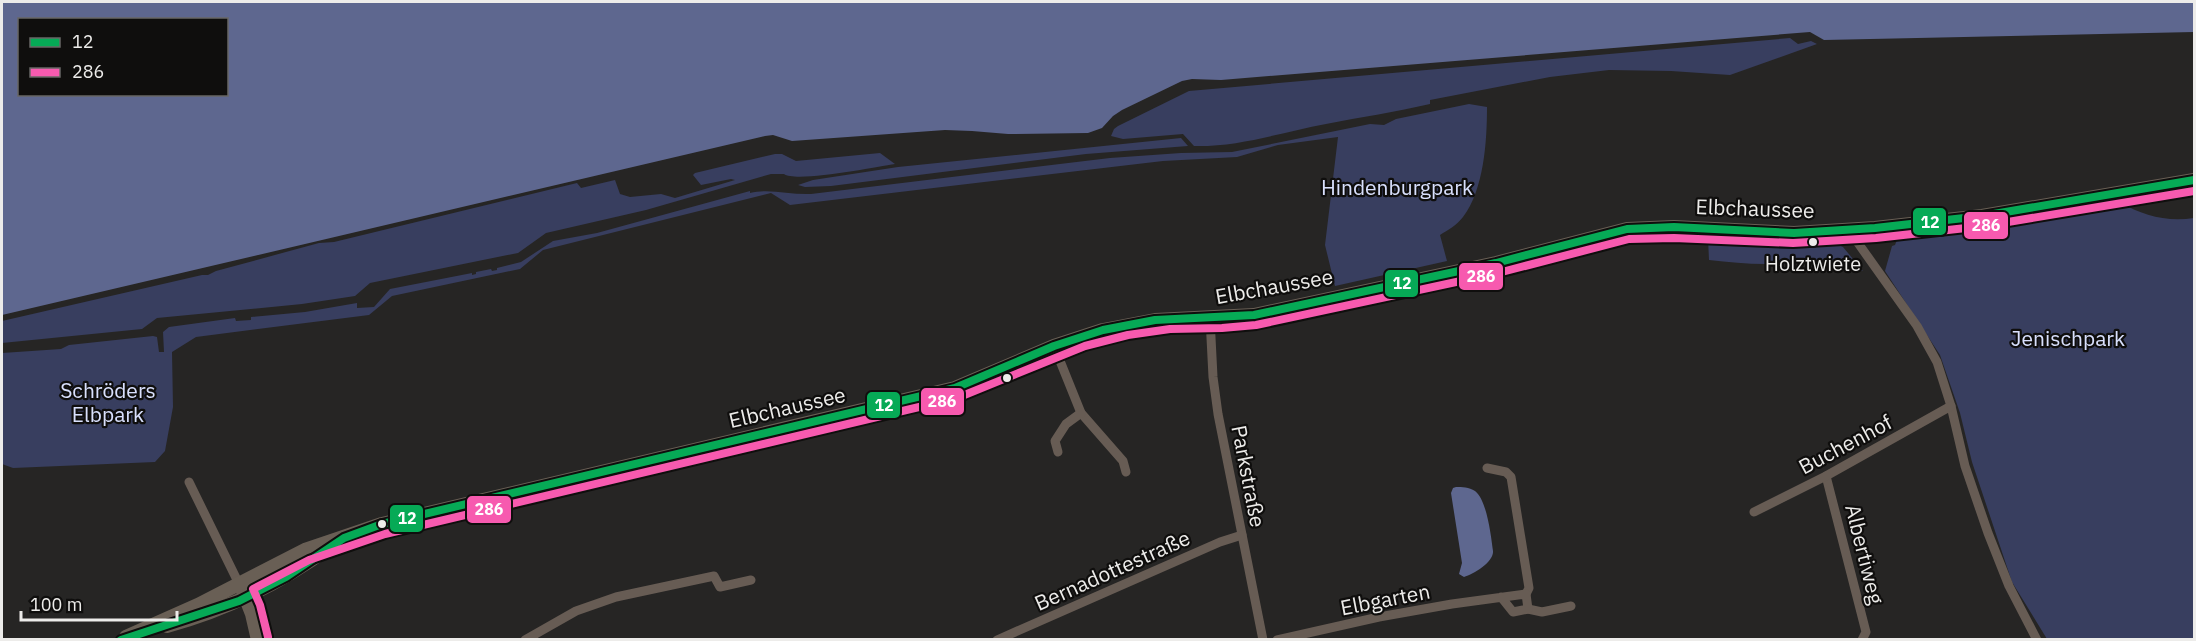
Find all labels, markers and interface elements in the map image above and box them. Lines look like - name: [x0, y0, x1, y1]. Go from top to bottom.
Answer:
- legend: [18, 18, 228, 96]
- text: 12: [72, 30, 94, 53]
- text: 286: [72, 60, 104, 83]
- park label: Hindenburgpark: [1321, 173, 1473, 201]
- street label: Elbchaussee: [1695, 192, 1815, 224]
- line badge: 12: [1912, 207, 1947, 236]
- line badge: 286: [1963, 211, 2009, 240]
- text: 12: [1920, 212, 1940, 232]
- text: 286: [1972, 215, 2001, 235]
- marker: Holztwiete: [1807, 236, 1819, 248]
- place label: Holztwiete: [1765, 250, 1861, 277]
- street label: Elbchaussee: [1213, 262, 1335, 310]
- line badge: 286: [1458, 262, 1504, 291]
- text: 286: [1467, 266, 1496, 286]
- line badge: 12: [1384, 269, 1419, 298]
- text: 12: [1392, 273, 1412, 293]
- park label: Jenischpark: [2011, 324, 2125, 352]
- unlabelled marker: [1001, 372, 1013, 384]
- park label: Schröders Elbpark: [60, 376, 156, 428]
- street label: Elbchaussee: [726, 380, 848, 434]
- line badge: 286: [920, 387, 965, 416]
- line badge: 12: [866, 391, 901, 419]
- text: 286: [928, 391, 957, 411]
- text: 12: [874, 395, 894, 415]
- street label: Buchenhof: [1793, 408, 1897, 480]
- street label: Parkstraße: [1225, 422, 1273, 530]
- line badge: 286: [466, 495, 512, 524]
- text: 286: [475, 499, 504, 519]
- street label: Albertiweg: [1839, 501, 1891, 607]
- line badge: 12: [389, 504, 424, 533]
- text: 12: [397, 508, 417, 528]
- unlabelled marker: [376, 518, 388, 530]
- street label: Bernadottestraße: [1030, 523, 1194, 617]
- street label: Elbgarten: [1338, 577, 1432, 621]
- scale bar: [21, 584, 177, 622]
- text: 100 m: [30, 593, 82, 616]

